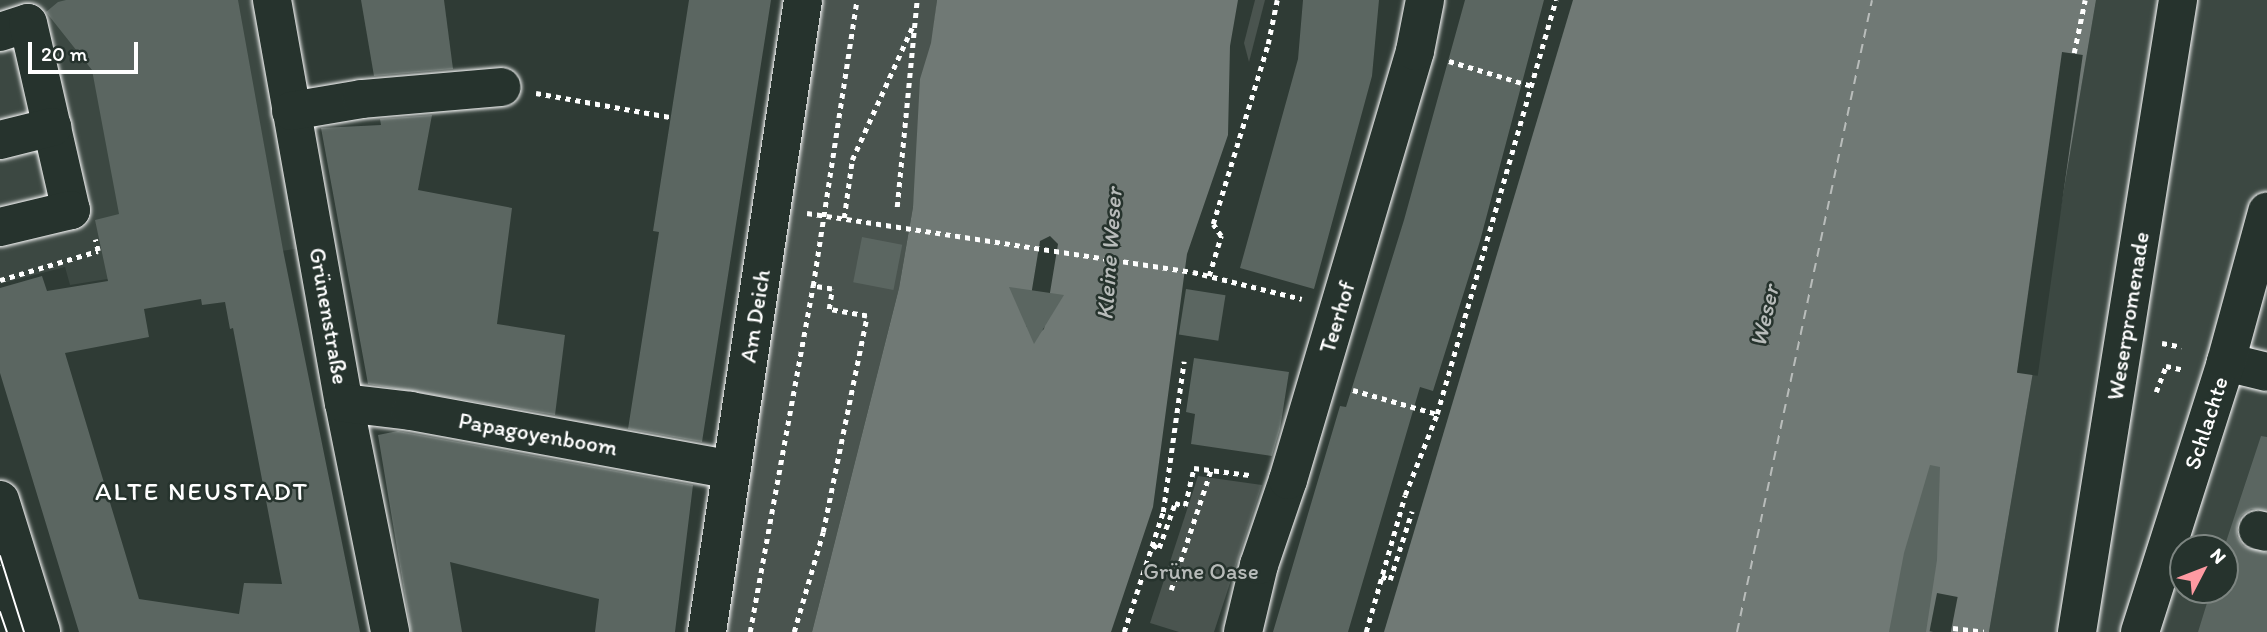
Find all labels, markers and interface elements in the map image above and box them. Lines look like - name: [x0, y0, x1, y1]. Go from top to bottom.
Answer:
- scale bar: [32, 28, 142, 72]
- text: 20 m: [41, 41, 87, 66]
- water label: Kleine Weser: [1090, 187, 1128, 321]
- street label: Weserpromenade: [2101, 230, 2155, 402]
- street label: Grünenstraße: [303, 245, 355, 387]
- street label: Am Deich: [734, 267, 776, 365]
- street label: Teerhof: [1313, 278, 1361, 356]
- water label: Weser: [1743, 282, 1785, 350]
- street label: Schlachte: [2178, 373, 2234, 473]
- street label: Papagoyenboom: [456, 406, 620, 462]
- district label: ALTE NEUSTADT: [95, 476, 309, 508]
- north arrow: [2169, 534, 2239, 604]
- text: N: [2206, 543, 2231, 568]
- park label: Grüne Oase: [1143, 557, 1259, 585]

